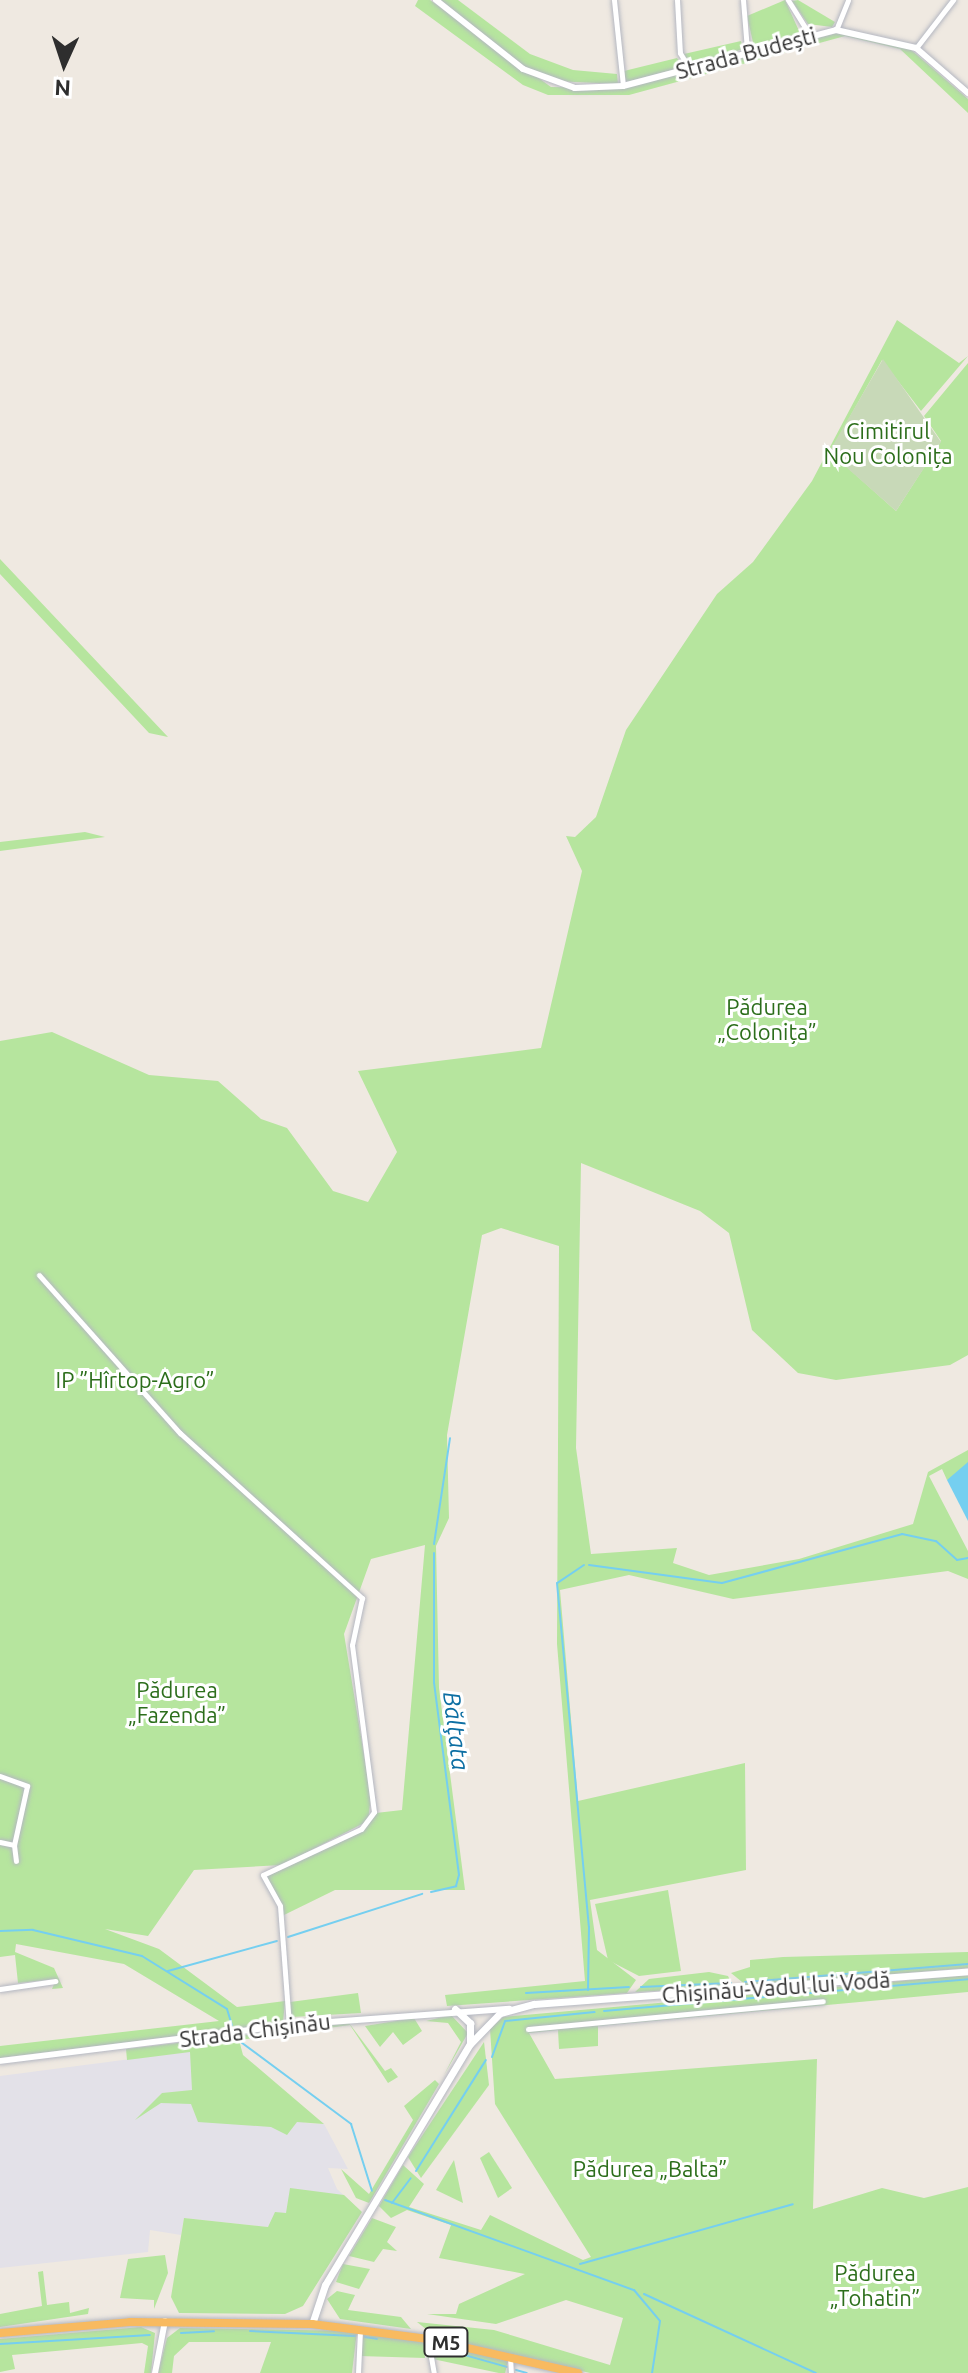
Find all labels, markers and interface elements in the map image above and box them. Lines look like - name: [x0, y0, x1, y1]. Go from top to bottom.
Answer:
- street label: Strada Budești: [673, 22, 819, 84]
- north arrow: [24, 24, 104, 104]
- text: N: [54, 76, 72, 101]
- park label: Cimitirul Nou Colonița: [824, 417, 952, 468]
- park label: Pădurea „Colonița”: [717, 993, 817, 1044]
- park label: IP ”Hîrtop-Agro”: [56, 1367, 214, 1393]
- park label: Pădurea „Fazenda”: [128, 1676, 226, 1728]
- water label: Bălţata: [437, 1690, 475, 1772]
- street label: Chișinău-Vadul lui Vodă: [661, 1966, 891, 2008]
- street label: Strada Chișinău: [178, 2008, 332, 2052]
- park label: Pădurea „Balta”: [573, 2156, 727, 2182]
- park label: Pădurea „Tohatin”: [830, 2259, 920, 2310]
- road number: M5: [422, 2326, 470, 2358]

